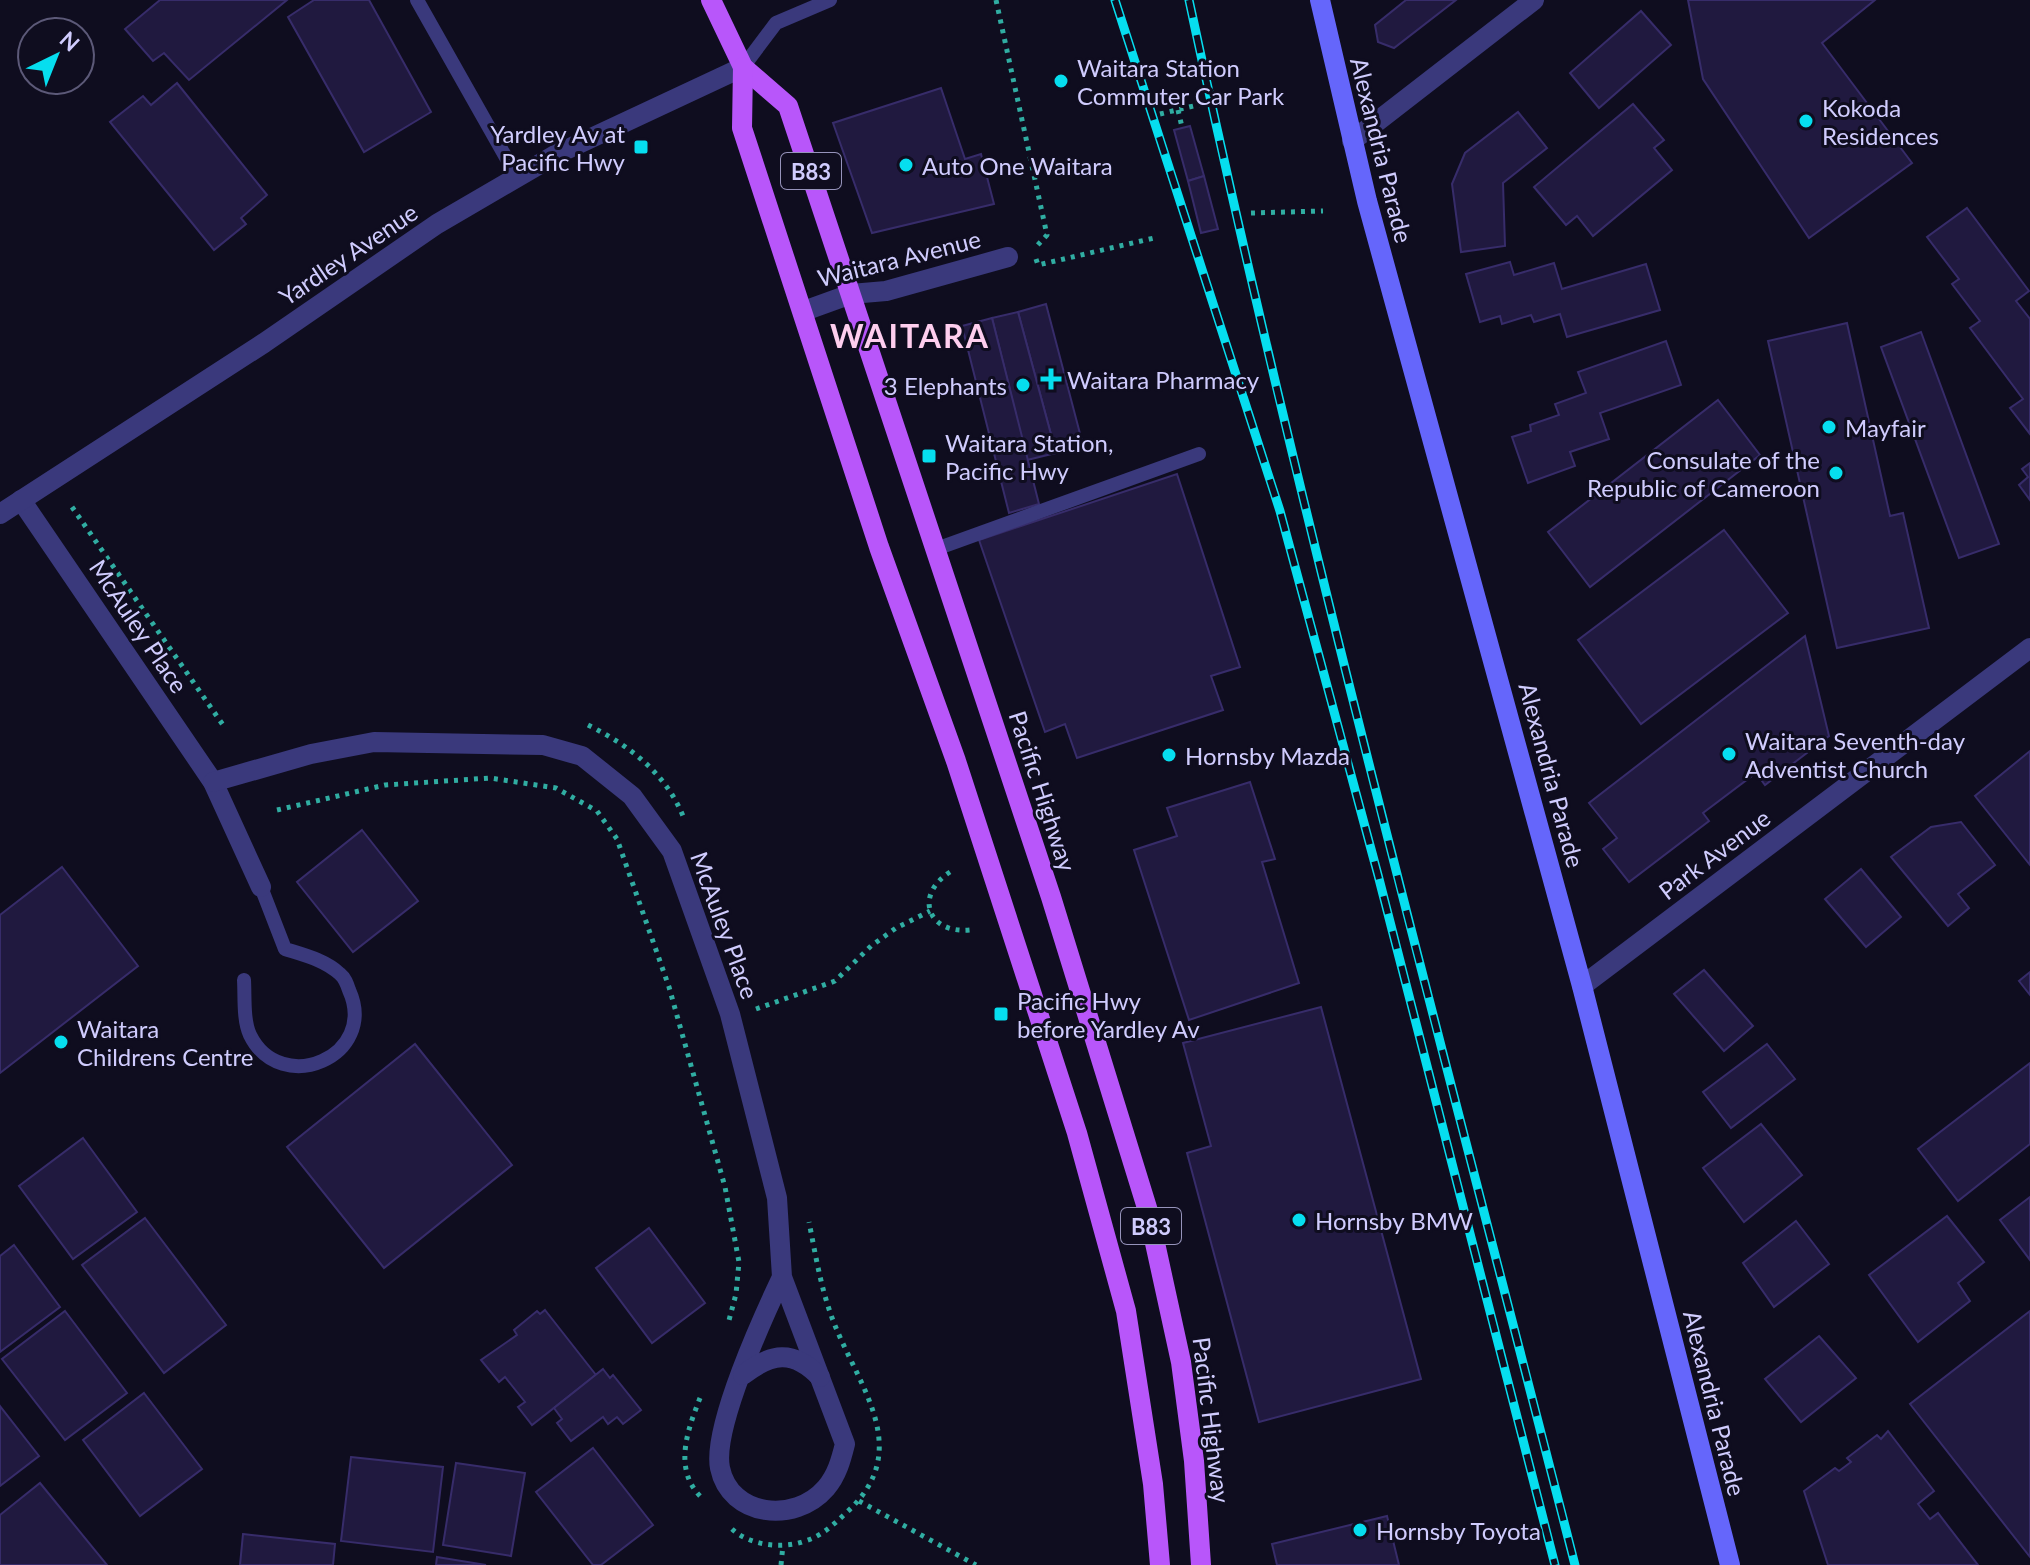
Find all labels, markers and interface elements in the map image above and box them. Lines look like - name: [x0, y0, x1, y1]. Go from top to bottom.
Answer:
- north arrow: [16, 16, 96, 96]
- text: N: [55, 25, 85, 57]
- place label: Waitara Station Commuter Car Park: [1077, 53, 1285, 110]
- street label: Alexandria Parade: [1345, 54, 1419, 246]
- marker: Waitara Station Commuter Car Park: [1052, 72, 1070, 90]
- place label: Kokoda Residences: [1822, 93, 1939, 150]
- marker: Kokoda Residences: [1797, 112, 1815, 130]
- place label: Yardley Av at Pacific Hwy: [490, 119, 626, 176]
- marker: Yardley Av at Pacific Hwy: [632, 138, 650, 156]
- place label: Auto One Waitara: [922, 151, 1113, 180]
- road number: B83: [781, 153, 841, 189]
- marker: Auto One Waitara: [897, 156, 915, 174]
- street label: Yardley Avenue: [273, 197, 423, 311]
- street label: Waitara Avenue: [814, 224, 984, 292]
- district label: WAITARA: [830, 316, 990, 355]
- place label: Waitara Pharmacy: [1067, 365, 1260, 394]
- marker: Waitara Pharmacy: [1042, 370, 1060, 388]
- place label: 3 Elephants: [884, 371, 1007, 400]
- marker: 3 Elephants: [1014, 376, 1032, 394]
- place label: Mayfair: [1845, 413, 1926, 442]
- marker: Mayfair: [1820, 418, 1838, 436]
- place label: Waitara Station, Pacific Hwy: [945, 428, 1113, 485]
- place label: Consulate of the Republic of Cameroon: [1587, 445, 1820, 502]
- marker: Waitara Station, Pacific Hwy: [920, 447, 938, 465]
- marker: Consulate of the Republic of Cameroon: [1827, 464, 1845, 482]
- street label: McAuley Place: [84, 554, 194, 698]
- street label: Alexandria Parade: [1513, 679, 1591, 871]
- street label: Pacific Highway: [1003, 707, 1083, 875]
- place label: Waitara Seventh-day Adventist Church: [1745, 726, 1966, 783]
- place label: Hornsby Mazda: [1185, 741, 1350, 770]
- marker: Waitara Seventh-day Adventist Church: [1720, 745, 1738, 763]
- marker: Hornsby Mazda: [1160, 746, 1178, 764]
- street label: Park Avenue: [1653, 803, 1775, 905]
- street label: McAuley Place: [685, 847, 765, 1003]
- place label: Pacific Hwy before Yardley Av: [1017, 986, 1200, 1043]
- marker: Pacific Hwy before Yardley Av: [992, 1005, 1010, 1023]
- place label: Waitara Childrens Centre: [77, 1014, 253, 1071]
- marker: Waitara Childrens Centre: [52, 1033, 70, 1051]
- place label: Hornsby BMW: [1315, 1206, 1473, 1235]
- road number: B83: [1121, 1208, 1181, 1244]
- marker: Hornsby BMW: [1290, 1211, 1308, 1229]
- street label: Alexandria Parade: [1678, 1307, 1752, 1499]
- street label: Pacific Highway: [1187, 1335, 1237, 1505]
- place label: Hornsby Toyota: [1376, 1516, 1541, 1545]
- marker: Hornsby Toyota: [1351, 1521, 1369, 1539]

